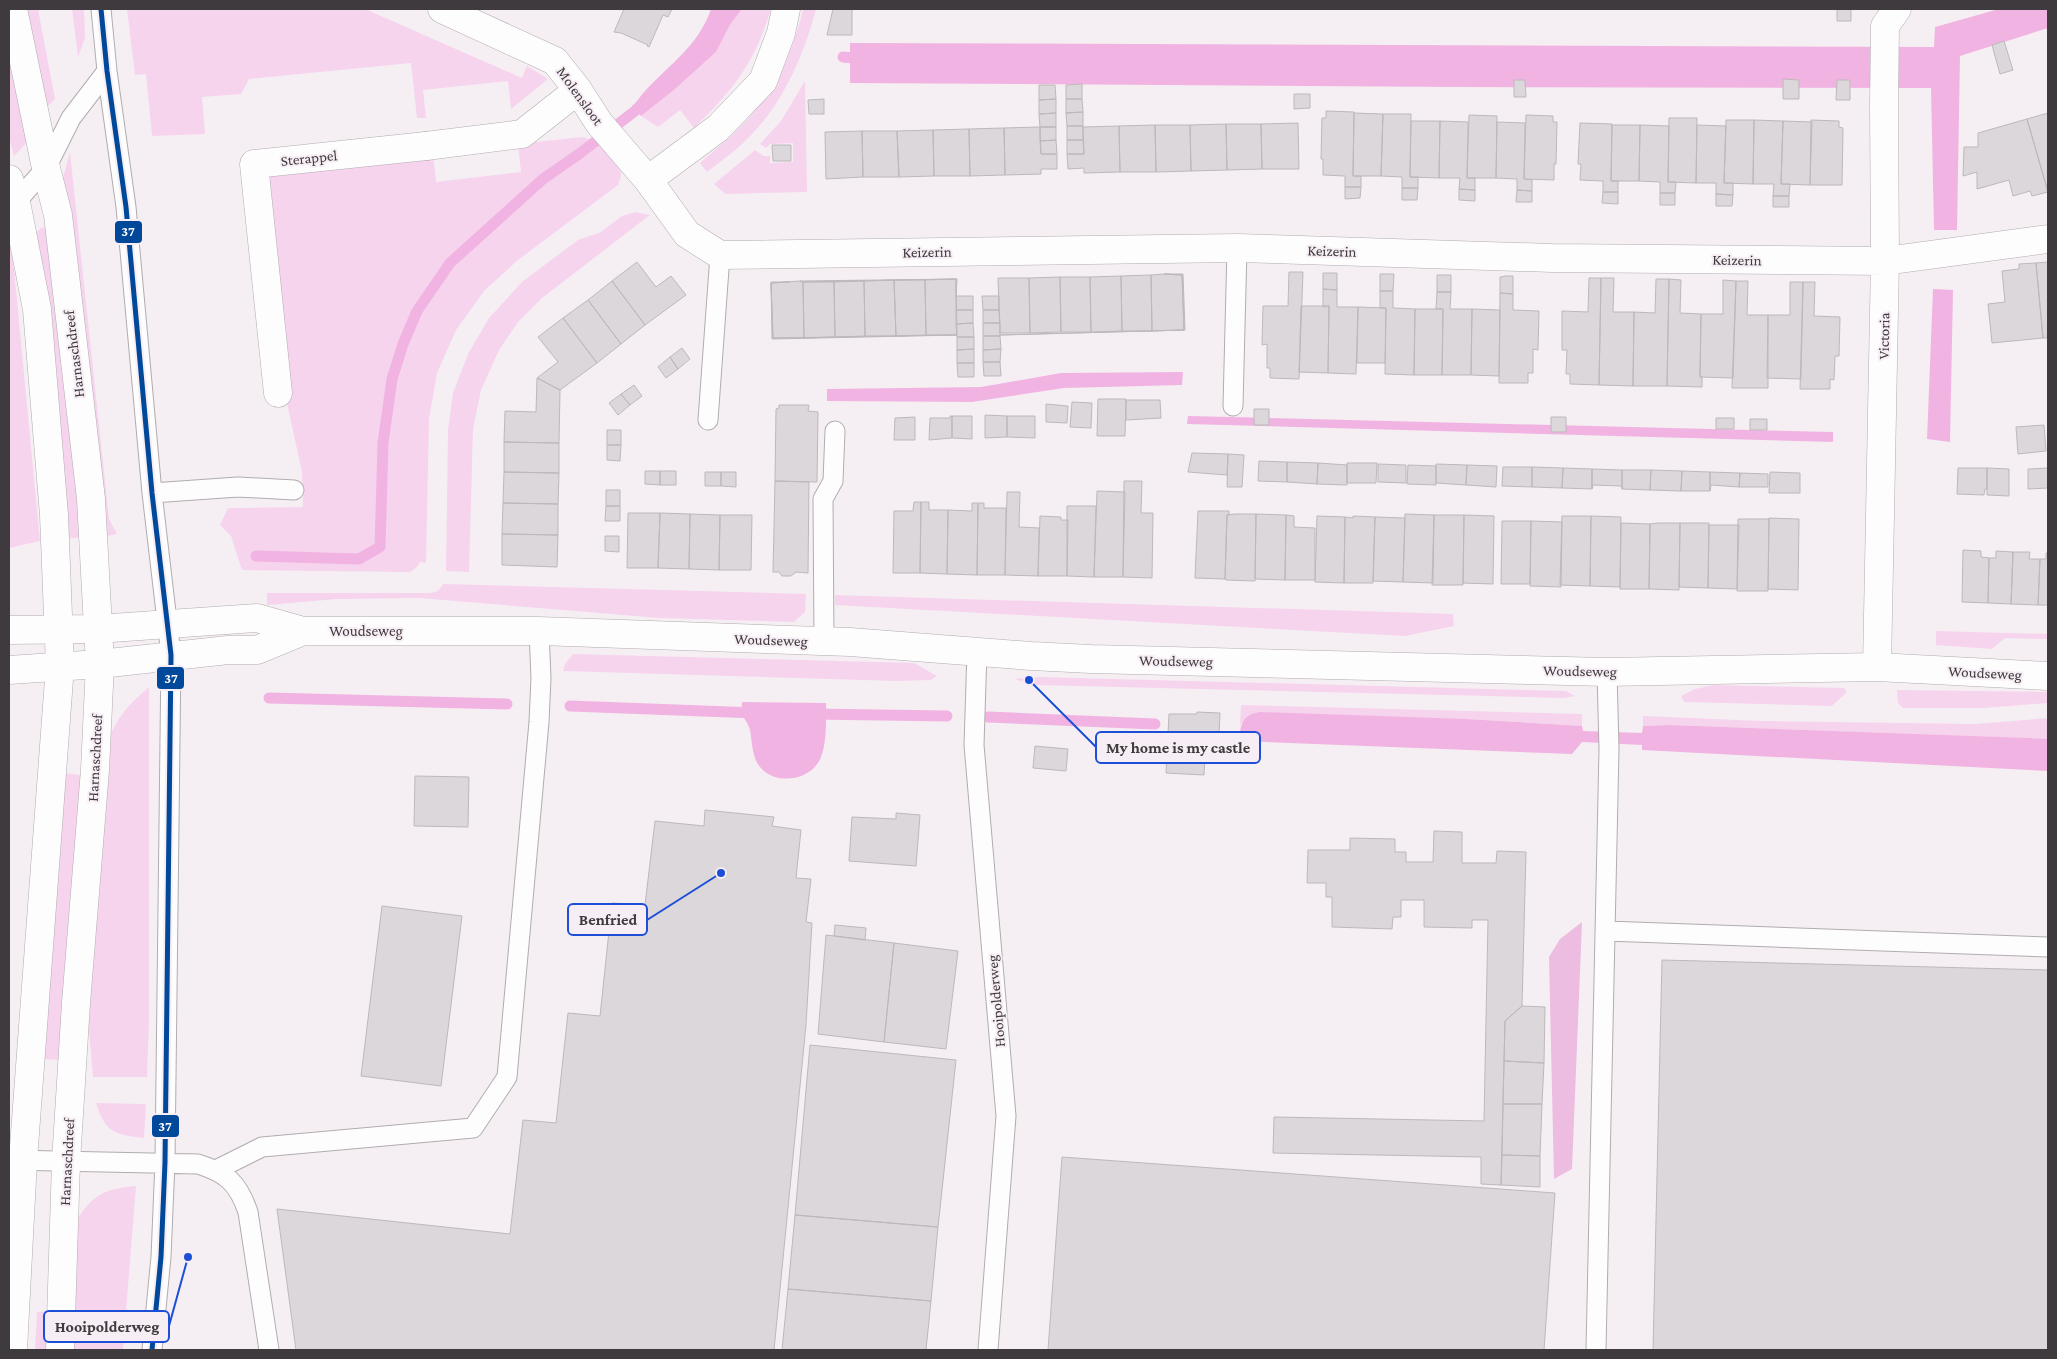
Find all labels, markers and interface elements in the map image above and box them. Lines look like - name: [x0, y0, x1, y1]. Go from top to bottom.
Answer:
- street label: Molensloot: [553, 64, 607, 129]
- street label: Sterappel: [280, 147, 338, 170]
- line badge: 37: [114, 220, 143, 244]
- text: 37: [121, 223, 135, 239]
- street label: Keizerin: [1307, 242, 1357, 260]
- street label: Keizerin: [902, 244, 952, 260]
- street label: Keizerin: [1712, 252, 1762, 268]
- street label: Harnaschdreef: [61, 308, 87, 399]
- street label: Victoria: [1876, 312, 1892, 360]
- street label: Woudseweg: [329, 623, 403, 640]
- street label: Woudseweg: [734, 631, 808, 650]
- street label: Woudseweg: [1139, 652, 1213, 671]
- street label: Woudseweg: [1543, 662, 1617, 681]
- street label: Woudseweg: [1948, 663, 2022, 684]
- line badge: 37: [156, 666, 185, 690]
- text: 37: [164, 670, 178, 686]
- street label: Harnaschdreef: [85, 712, 105, 802]
- callout: My home is my castle: [1096, 732, 1260, 763]
- text: My home is my castle: [1106, 739, 1251, 756]
- callout: Benfried: [568, 904, 647, 935]
- text: Benfried: [579, 911, 637, 928]
- street label: Hooipolderweg: [984, 954, 1009, 1048]
- line badge: 37: [151, 1114, 180, 1138]
- street label: Harnaschdreef: [57, 1116, 77, 1206]
- text: 37: [158, 1118, 172, 1134]
- callout: Hooipolderweg: [44, 1311, 169, 1342]
- text: Hooipolderweg: [55, 1318, 159, 1335]

